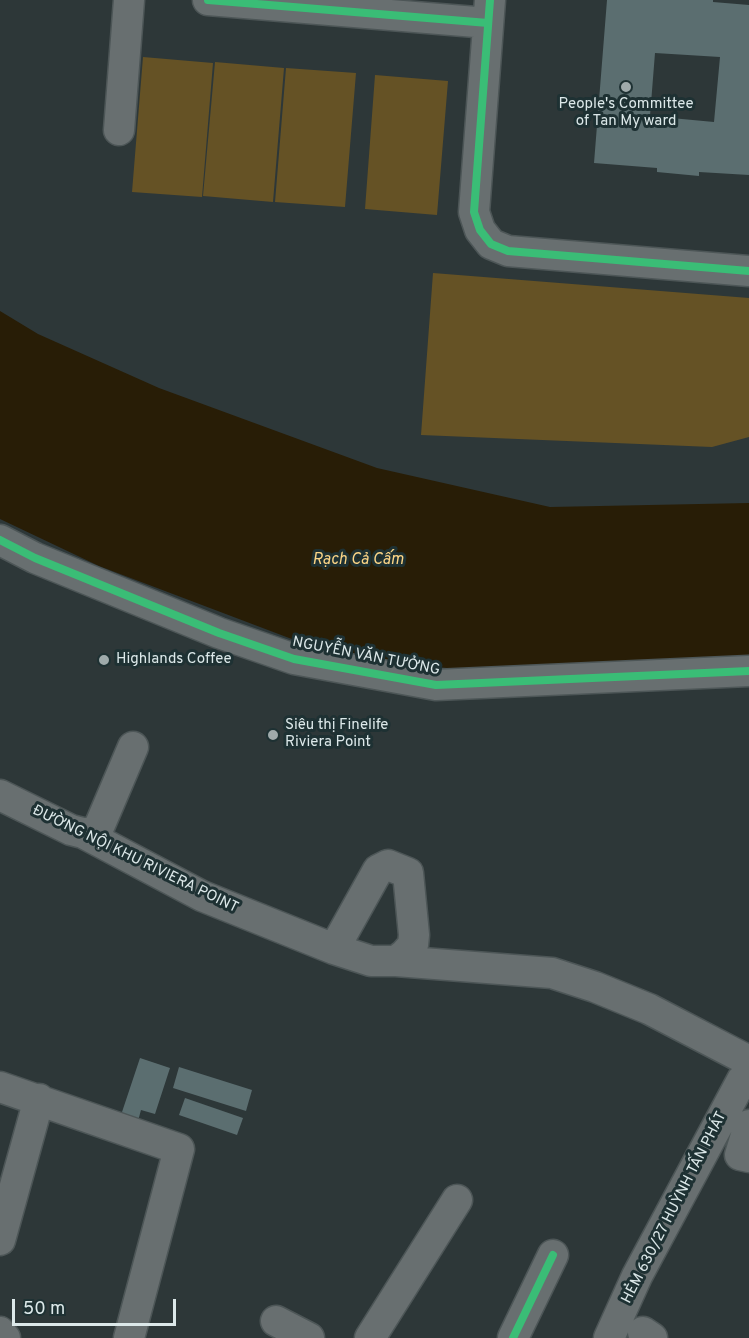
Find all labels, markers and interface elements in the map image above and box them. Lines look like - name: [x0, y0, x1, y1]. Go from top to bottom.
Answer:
- marker: People's Committee of Tan My ward: [619, 80, 633, 94]
- place label: People's Committee of Tan My ward: [558, 96, 694, 131]
- water label: Rạch Cả Cấm: [312, 551, 404, 571]
- street label: NGUYỄN VĂN TƯỞNG: [291, 634, 441, 680]
- place label: Highlands Coffee: [116, 651, 232, 669]
- marker: Highlands Coffee: [97, 653, 111, 667]
- place label: Siêu thị Finelife Riviera Point: [285, 717, 388, 752]
- marker: Siêu thị Finelife Riviera Point: [266, 728, 280, 742]
- street label: ĐƯỜNG NỘI KHU RIVIERA POINT: [29, 802, 241, 918]
- street label: HẺM 630/27 HUỲNH TẤN PHÁT: [619, 1109, 731, 1307]
- scale bar: [15, 1287, 178, 1325]
- text: 50 m: [23, 1298, 65, 1321]

